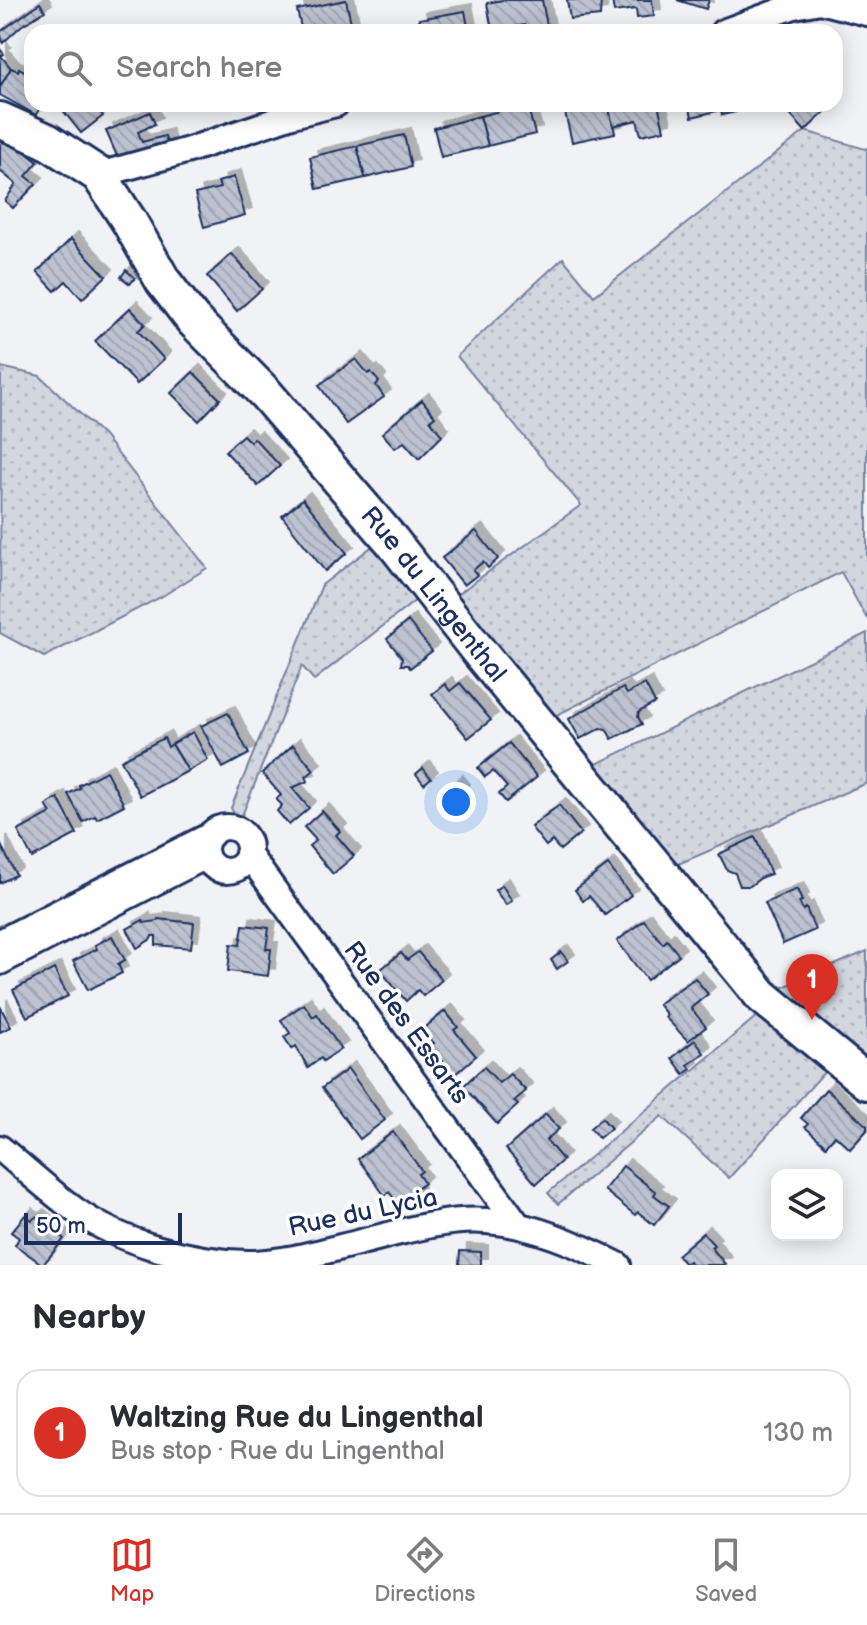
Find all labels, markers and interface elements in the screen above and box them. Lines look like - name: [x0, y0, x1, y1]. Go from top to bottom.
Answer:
- search box: [24, 24, 843, 112]
- icon: search: [52, 46, 96, 90]
- text: Search here: [116, 50, 282, 86]
- street label: Rue du Lingenthal: [354, 500, 513, 689]
- your location: [436, 782, 476, 822]
- street label: Rue des Essarts: [337, 936, 475, 1110]
- pin: 1: [786, 954, 838, 1020]
- map controls: [771, 1169, 843, 1241]
- button: layers: [771, 1169, 843, 1241]
- street label: Rue du Lycia: [286, 1182, 440, 1244]
- scale bar: [24, 1209, 182, 1245]
- text: 50 m: [36, 1213, 86, 1240]
- text: Nearby: [32, 1297, 146, 1338]
- text: Waltzing Rue du Lingenthal: [110, 1400, 484, 1436]
- text: 1: [55, 1418, 65, 1449]
- text: 130 m: [763, 1418, 833, 1449]
- text: Bus stop · Rue du Lingenthal: [110, 1436, 445, 1467]
- tab: Map: [110, 1533, 154, 1608]
- tab: Directions: [374, 1533, 475, 1608]
- tab: Saved: [695, 1533, 757, 1608]

